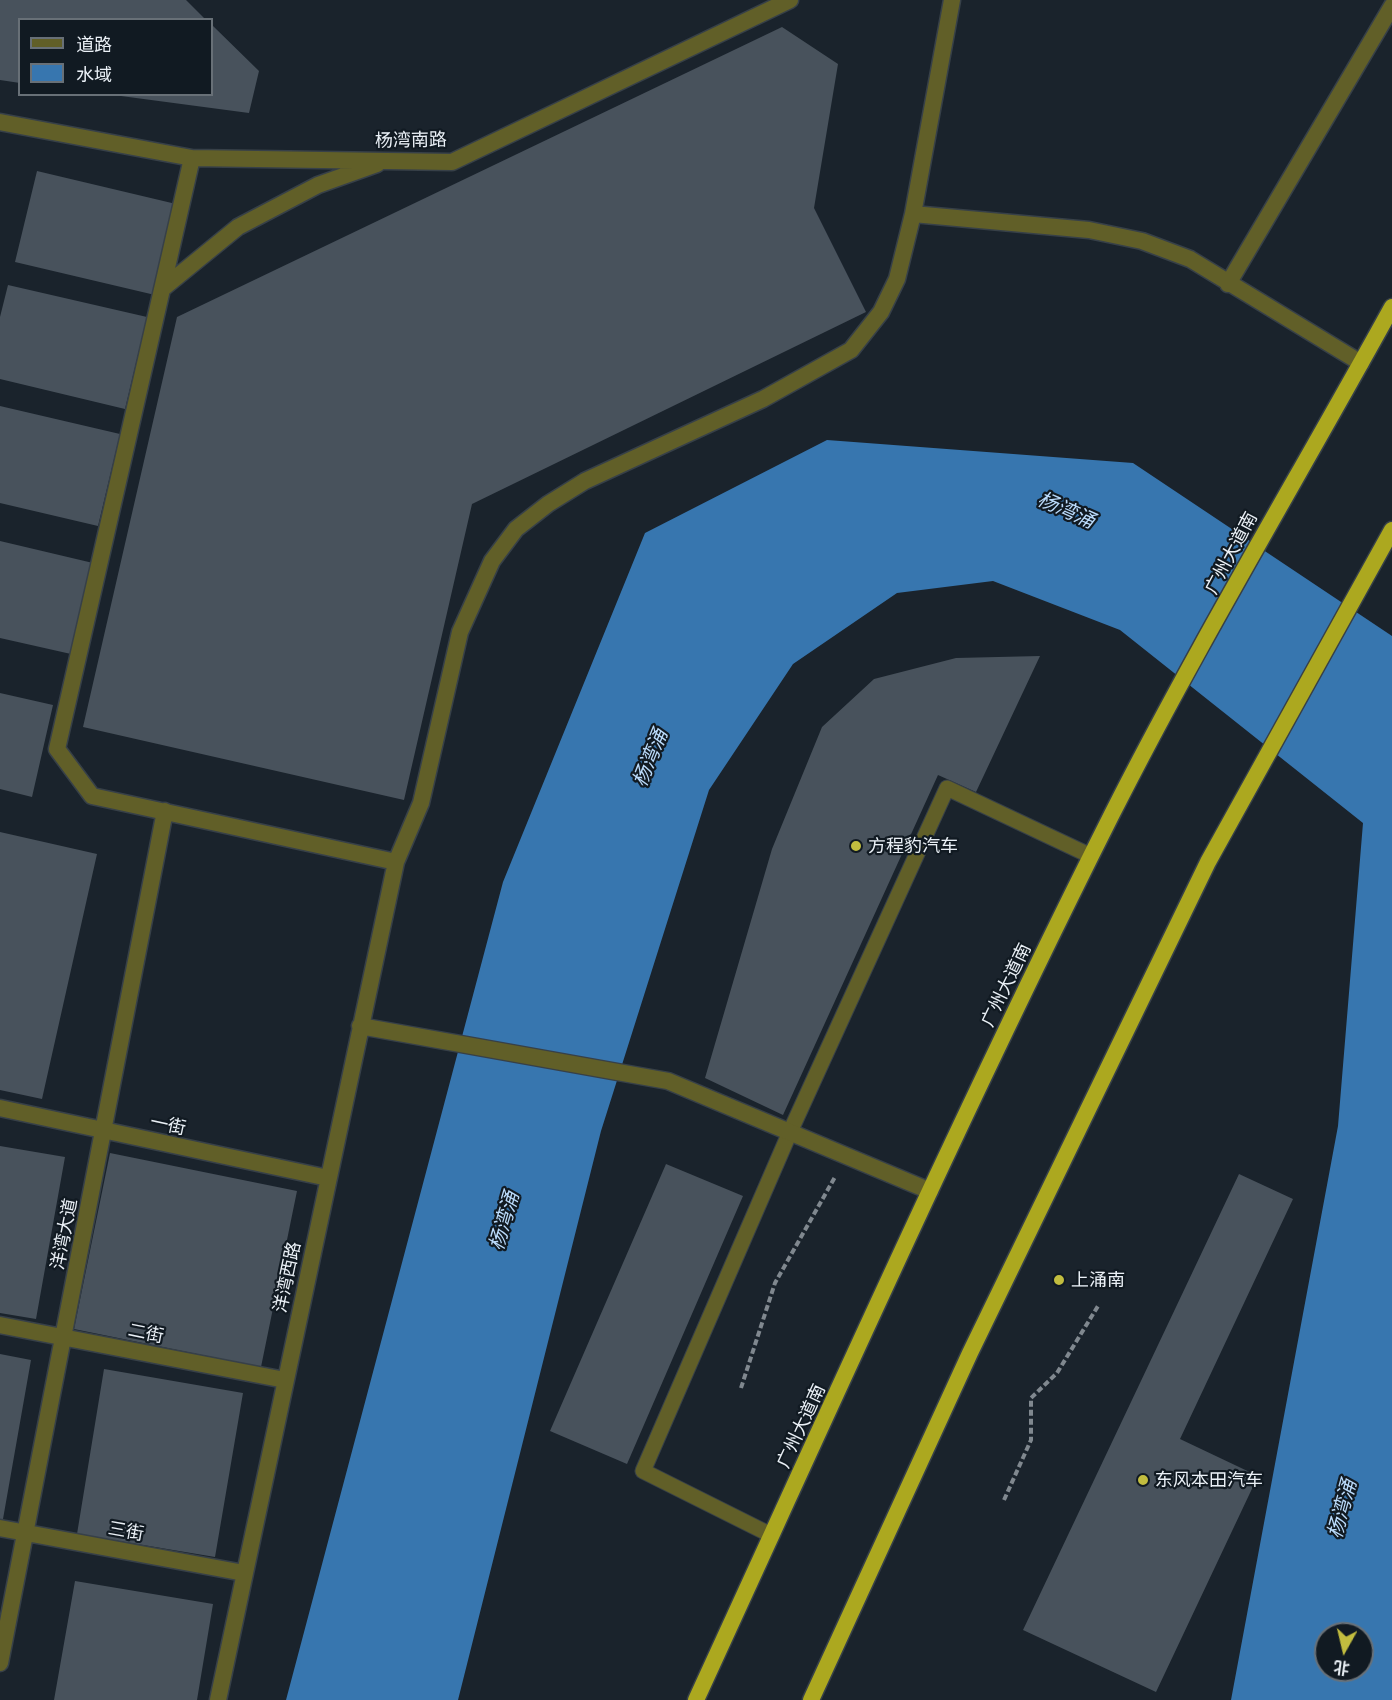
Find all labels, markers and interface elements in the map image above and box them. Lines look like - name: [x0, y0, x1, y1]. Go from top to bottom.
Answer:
- legend: [18, 18, 213, 96]
- text: 道路: [76, 33, 112, 55]
- text: 水域: [76, 63, 112, 85]
- street label: 杨湾南路: [375, 129, 447, 151]
- water label: 杨湾涌: [1034, 487, 1098, 533]
- street label: 广州大道南: [1200, 508, 1262, 598]
- water label: 杨湾涌: [628, 726, 672, 790]
- place label: 方程豹汽车: [868, 835, 958, 857]
- marker: 方程豹汽车: [849, 839, 863, 853]
- street label: 广州大道南: [977, 940, 1035, 1030]
- street label: 一街: [148, 1111, 188, 1139]
- water label: 杨湾涌: [484, 1189, 524, 1253]
- street label: 洋湾大道: [47, 1197, 81, 1271]
- street label: 洋湾西路: [269, 1240, 305, 1314]
- place label: 上涌南: [1071, 1269, 1125, 1291]
- marker: 上涌南: [1052, 1273, 1066, 1287]
- street label: 二街: [126, 1319, 166, 1347]
- street label: 广州大道南: [772, 1381, 830, 1471]
- place label: 东风本田汽车: [1155, 1469, 1263, 1491]
- marker: 东风本田汽车: [1136, 1473, 1150, 1487]
- water label: 杨湾涌: [1323, 1477, 1361, 1541]
- street label: 三街: [106, 1517, 146, 1545]
- north arrow: [1314, 1622, 1374, 1682]
- text: 北: [1332, 1658, 1351, 1679]

